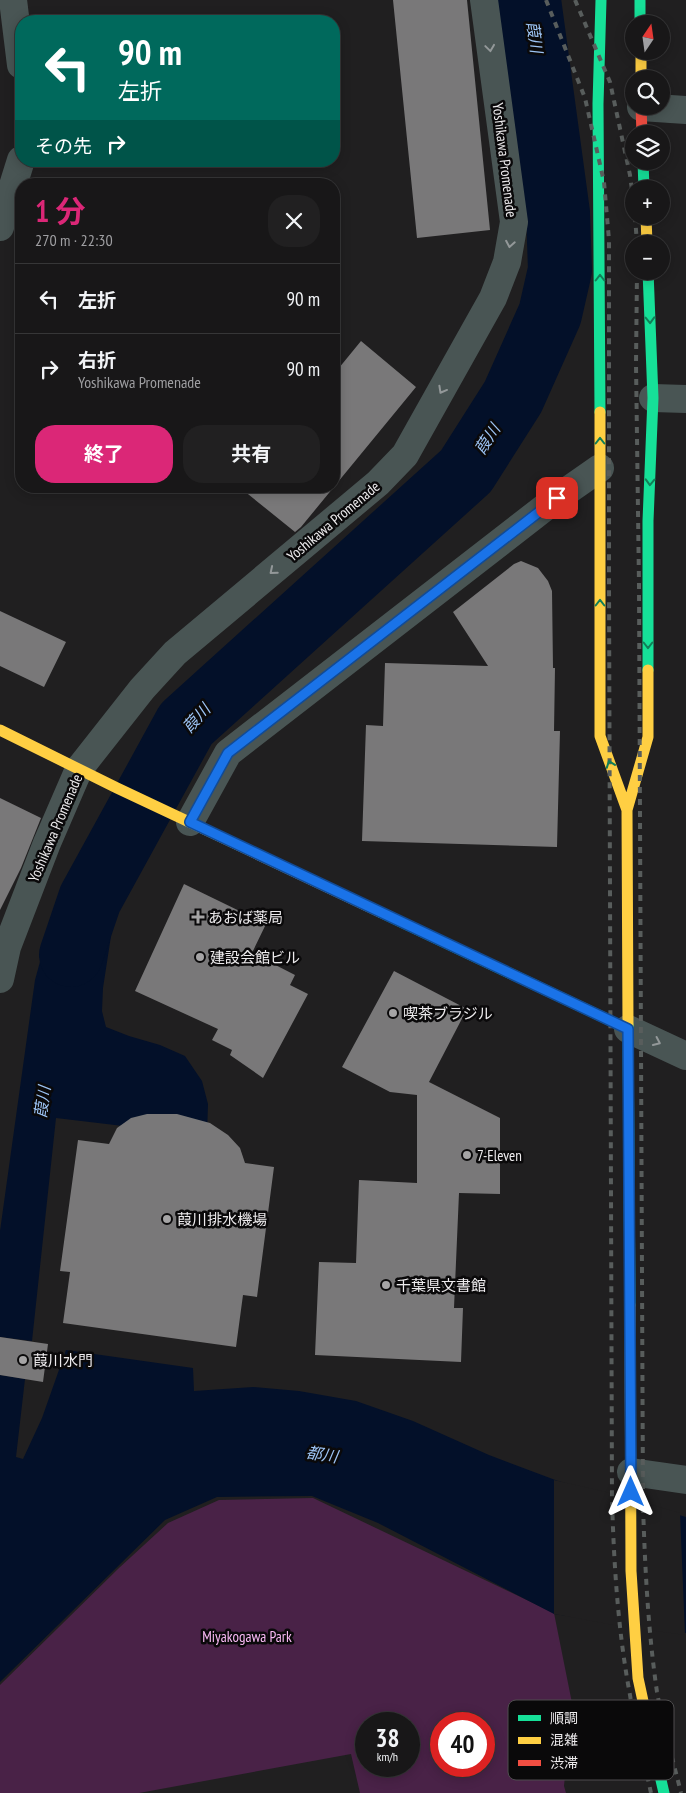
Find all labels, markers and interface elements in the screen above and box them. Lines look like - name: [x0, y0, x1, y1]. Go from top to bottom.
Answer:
- north arrow: [625, 15, 670, 60]
- map controls: [625, 15, 670, 280]
- water label: 葭川: [523, 20, 547, 56]
- text: 90 m: [118, 29, 182, 75]
- icon: left: [35, 35, 100, 100]
- one-way arrow: [484, 45, 495, 53]
- button: search: [625, 70, 670, 115]
- text: 左折: [118, 77, 162, 105]
- street label: Yoshikawa Promenade: [489, 102, 521, 218]
- button: layers: [625, 125, 670, 170]
- icon: right: [102, 130, 130, 158]
- text: その先: [35, 134, 92, 158]
- button: +: [625, 180, 670, 225]
- text: 1 分: [35, 191, 86, 230]
- button: close: [268, 195, 320, 247]
- text: 270 m · 22:30: [35, 230, 113, 250]
- button: −: [625, 235, 670, 280]
- one-way arrow: [505, 240, 515, 248]
- one-way arrow: [595, 274, 605, 282]
- icon: left: [35, 285, 63, 313]
- text: 90 m: [287, 287, 320, 311]
- text: 左折: [78, 288, 116, 312]
- one-way arrow: [645, 316, 655, 324]
- text: 右折: [78, 348, 116, 372]
- icon: right: [35, 355, 63, 383]
- text: 90 m: [287, 357, 320, 381]
- text: Yoshikawa Promenade: [78, 372, 201, 392]
- one-way arrow: [438, 385, 448, 394]
- water label: 葭川: [470, 418, 505, 458]
- button: 終了: [35, 425, 173, 483]
- button: 共有: [183, 425, 320, 483]
- one-way arrow: [595, 436, 605, 444]
- street label: Yoshikawa Promenade: [283, 477, 383, 565]
- pin: [536, 477, 578, 519]
- one-way arrow: [644, 479, 655, 487]
- icon: arrive: [543, 484, 571, 512]
- one-way arrow: [270, 565, 279, 574]
- one-way arrow: [595, 599, 605, 606]
- one-way arrow: [643, 642, 653, 649]
- water label: 葭川: [178, 698, 215, 737]
- one-way arrow: [606, 760, 616, 769]
- street label: Yoshikawa Promenade: [24, 771, 86, 885]
- place label: あおば薬局: [208, 908, 283, 927]
- marker: あおば薬局: [192, 911, 204, 923]
- place label: 建設会館ビル: [210, 948, 300, 967]
- marker: 建設会館ビル: [194, 951, 206, 963]
- place label: 喫茶ブラジル: [403, 1004, 493, 1023]
- marker: 喫茶ブラジル: [387, 1007, 399, 1019]
- one-way arrow: [652, 1036, 661, 1047]
- water label: 葭川: [30, 1083, 54, 1119]
- place label: 7-Eleven: [477, 1146, 522, 1165]
- marker: 7-Eleven: [461, 1149, 473, 1161]
- place label: 葭川排水機場: [177, 1210, 267, 1229]
- marker: 葭川排水機場: [161, 1213, 173, 1225]
- place label: 千葉県文書館: [396, 1276, 486, 1295]
- marker: 千葉県文書館: [380, 1279, 392, 1291]
- place label: 葭川水門: [33, 1351, 93, 1370]
- marker: 葭川水門: [17, 1354, 29, 1366]
- water label: 都川: [305, 1442, 341, 1467]
- position arrow: [604, 1465, 656, 1517]
- park label: Miyakogawa Park: [202, 1627, 292, 1646]
- legend: [508, 1700, 674, 1780]
- text: 順調: [550, 1709, 578, 1727]
- speed limit sign: 40: [430, 1712, 495, 1777]
- text: 38: [376, 1722, 399, 1754]
- text: 混雑: [550, 1731, 578, 1749]
- text: km/h: [377, 1749, 398, 1764]
- text: 渋滞: [550, 1754, 578, 1772]

